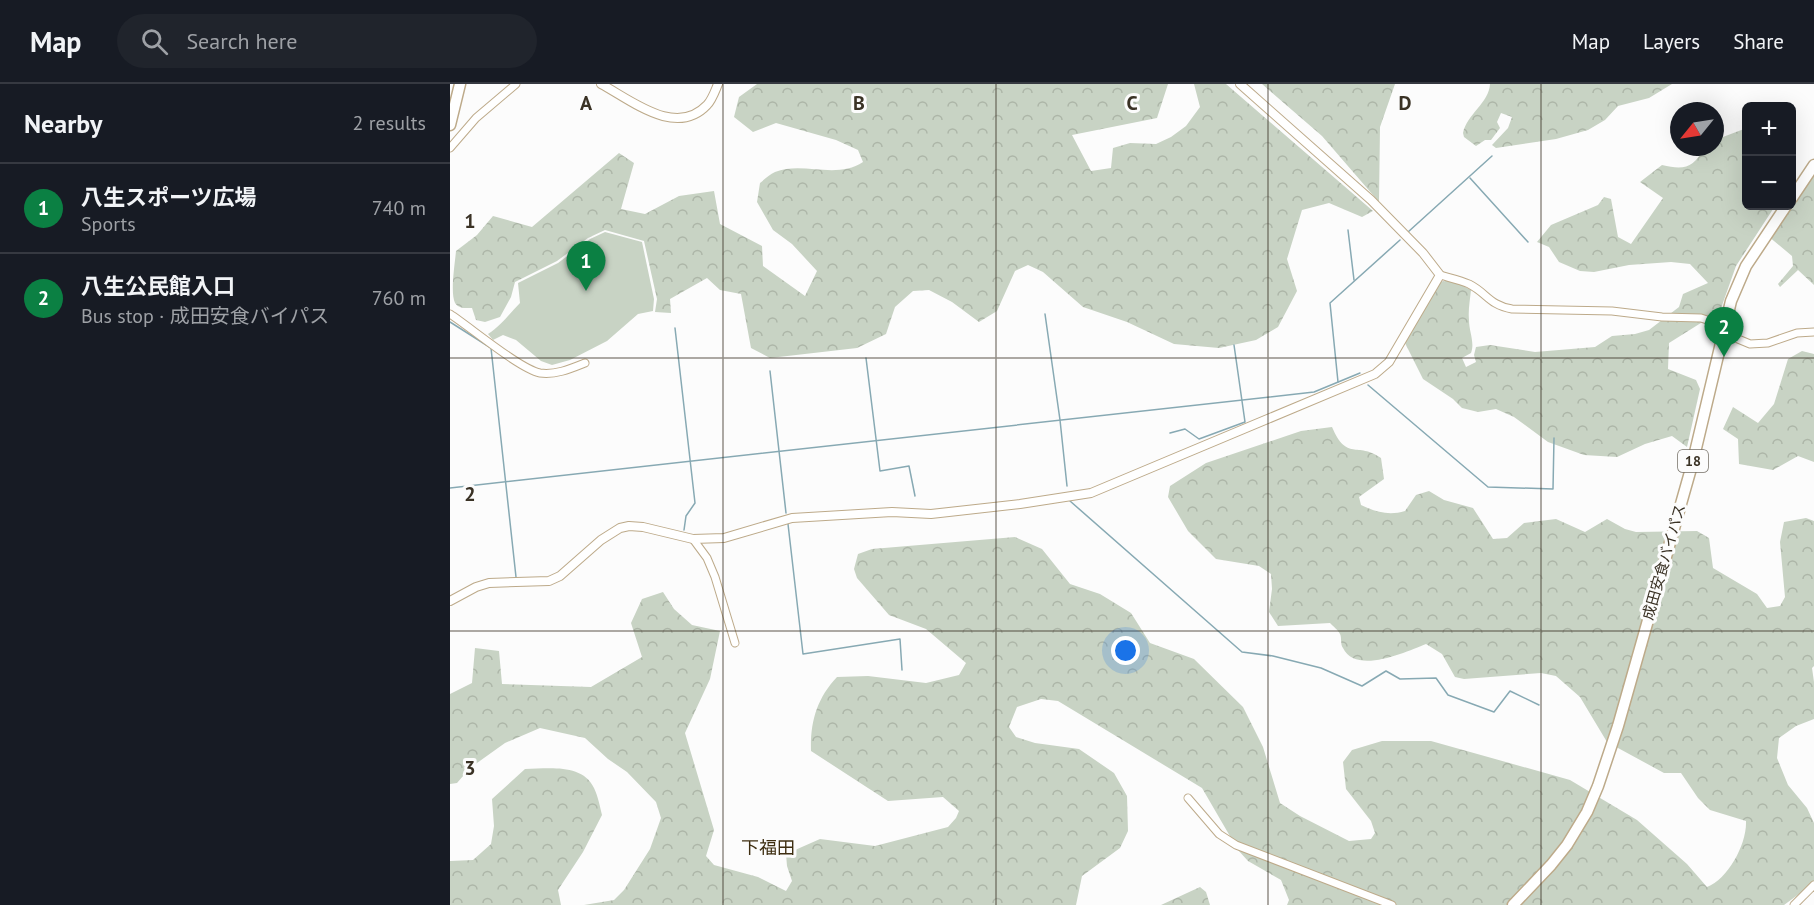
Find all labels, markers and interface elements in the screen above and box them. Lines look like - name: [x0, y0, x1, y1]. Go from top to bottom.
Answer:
- search box: [117, 14, 537, 68]
- text: Map: [30, 23, 81, 60]
- icon: search: [138, 25, 171, 58]
- text: Search here: [186, 27, 297, 55]
- text: Map: [1572, 28, 1610, 55]
- text: Layers: [1643, 28, 1700, 55]
- text: Share: [1733, 28, 1784, 55]
- text: A: [580, 90, 593, 116]
- text: B: [853, 90, 865, 116]
- text: C: [1126, 90, 1138, 116]
- text: D: [1399, 90, 1412, 116]
- north arrow: [1670, 102, 1724, 156]
- map controls: [1742, 102, 1796, 210]
- button: +: [1742, 102, 1796, 156]
- text: Nearby: [24, 107, 102, 140]
- text: 2 results: [353, 110, 426, 136]
- button: −: [1742, 156, 1796, 210]
- text: 八生スポーツ広場: [81, 183, 257, 211]
- text: 1: [38, 195, 49, 221]
- text: 740 m: [372, 195, 426, 221]
- text: 1: [464, 208, 476, 234]
- text: Sports: [81, 211, 136, 237]
- pin: 1: [566, 242, 606, 291]
- text: 八生公民館入口: [81, 272, 235, 300]
- text: 2: [38, 285, 49, 311]
- text: 760 m: [372, 285, 426, 311]
- text: Bus stop · 成田安食バイパス: [81, 303, 329, 329]
- pin: 2: [1704, 308, 1744, 357]
- road number: 18: [1678, 450, 1708, 472]
- text: 2: [464, 481, 476, 507]
- street label: 成田安食バイパス: [1638, 502, 1689, 622]
- your location: [1111, 636, 1140, 665]
- text: 3: [464, 755, 476, 781]
- district label: 下福田: [741, 836, 795, 859]

